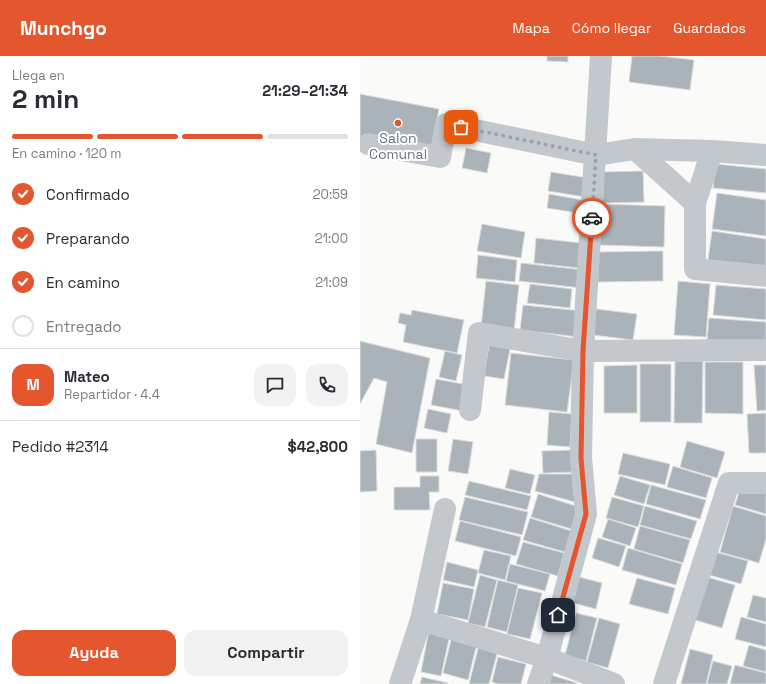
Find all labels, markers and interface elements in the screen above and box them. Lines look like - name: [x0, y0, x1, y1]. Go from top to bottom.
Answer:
- text: Munchgo: [20, 16, 107, 41]
- text: Mapa: [513, 19, 550, 37]
- text: Cómo llegar: [572, 19, 651, 37]
- text: Guardados: [673, 19, 746, 37]
- text: Llega en: [12, 67, 65, 84]
- text: 21:29–21:34: [262, 81, 348, 100]
- text: 2 min: [12, 82, 79, 116]
- pin: [444, 110, 478, 144]
- icon: bag: [450, 116, 472, 138]
- marker: Salon Comunal: [393, 118, 403, 128]
- place label: Salon Comunal: [369, 129, 427, 163]
- text: En camino · 120 m: [12, 145, 122, 162]
- icon: check: [12, 183, 34, 205]
- text: Confirmado: [46, 185, 130, 204]
- text: 20:59: [313, 186, 348, 203]
- courier: [572, 198, 612, 238]
- icon: car: [581, 207, 603, 229]
- icon: check: [12, 227, 34, 249]
- text: Preparando: [46, 229, 130, 248]
- text: 21:00: [315, 230, 348, 247]
- icon: check: [12, 271, 34, 293]
- text: En camino: [46, 273, 120, 292]
- text: 21:09: [315, 274, 348, 291]
- text: Entregado: [46, 317, 122, 336]
- button: chat: [254, 364, 296, 406]
- button: phone: [306, 364, 348, 406]
- text: Mateo: [64, 367, 110, 386]
- text: M: [26, 375, 40, 394]
- text: Repartidor · 4.4: [64, 386, 160, 403]
- text: Pedido #2314: [12, 437, 109, 456]
- text: $42,800: [288, 437, 348, 456]
- pin: [541, 598, 575, 632]
- icon: home: [547, 604, 569, 626]
- button: Ayuda: [12, 630, 176, 676]
- button: Compartir: [184, 630, 348, 676]

